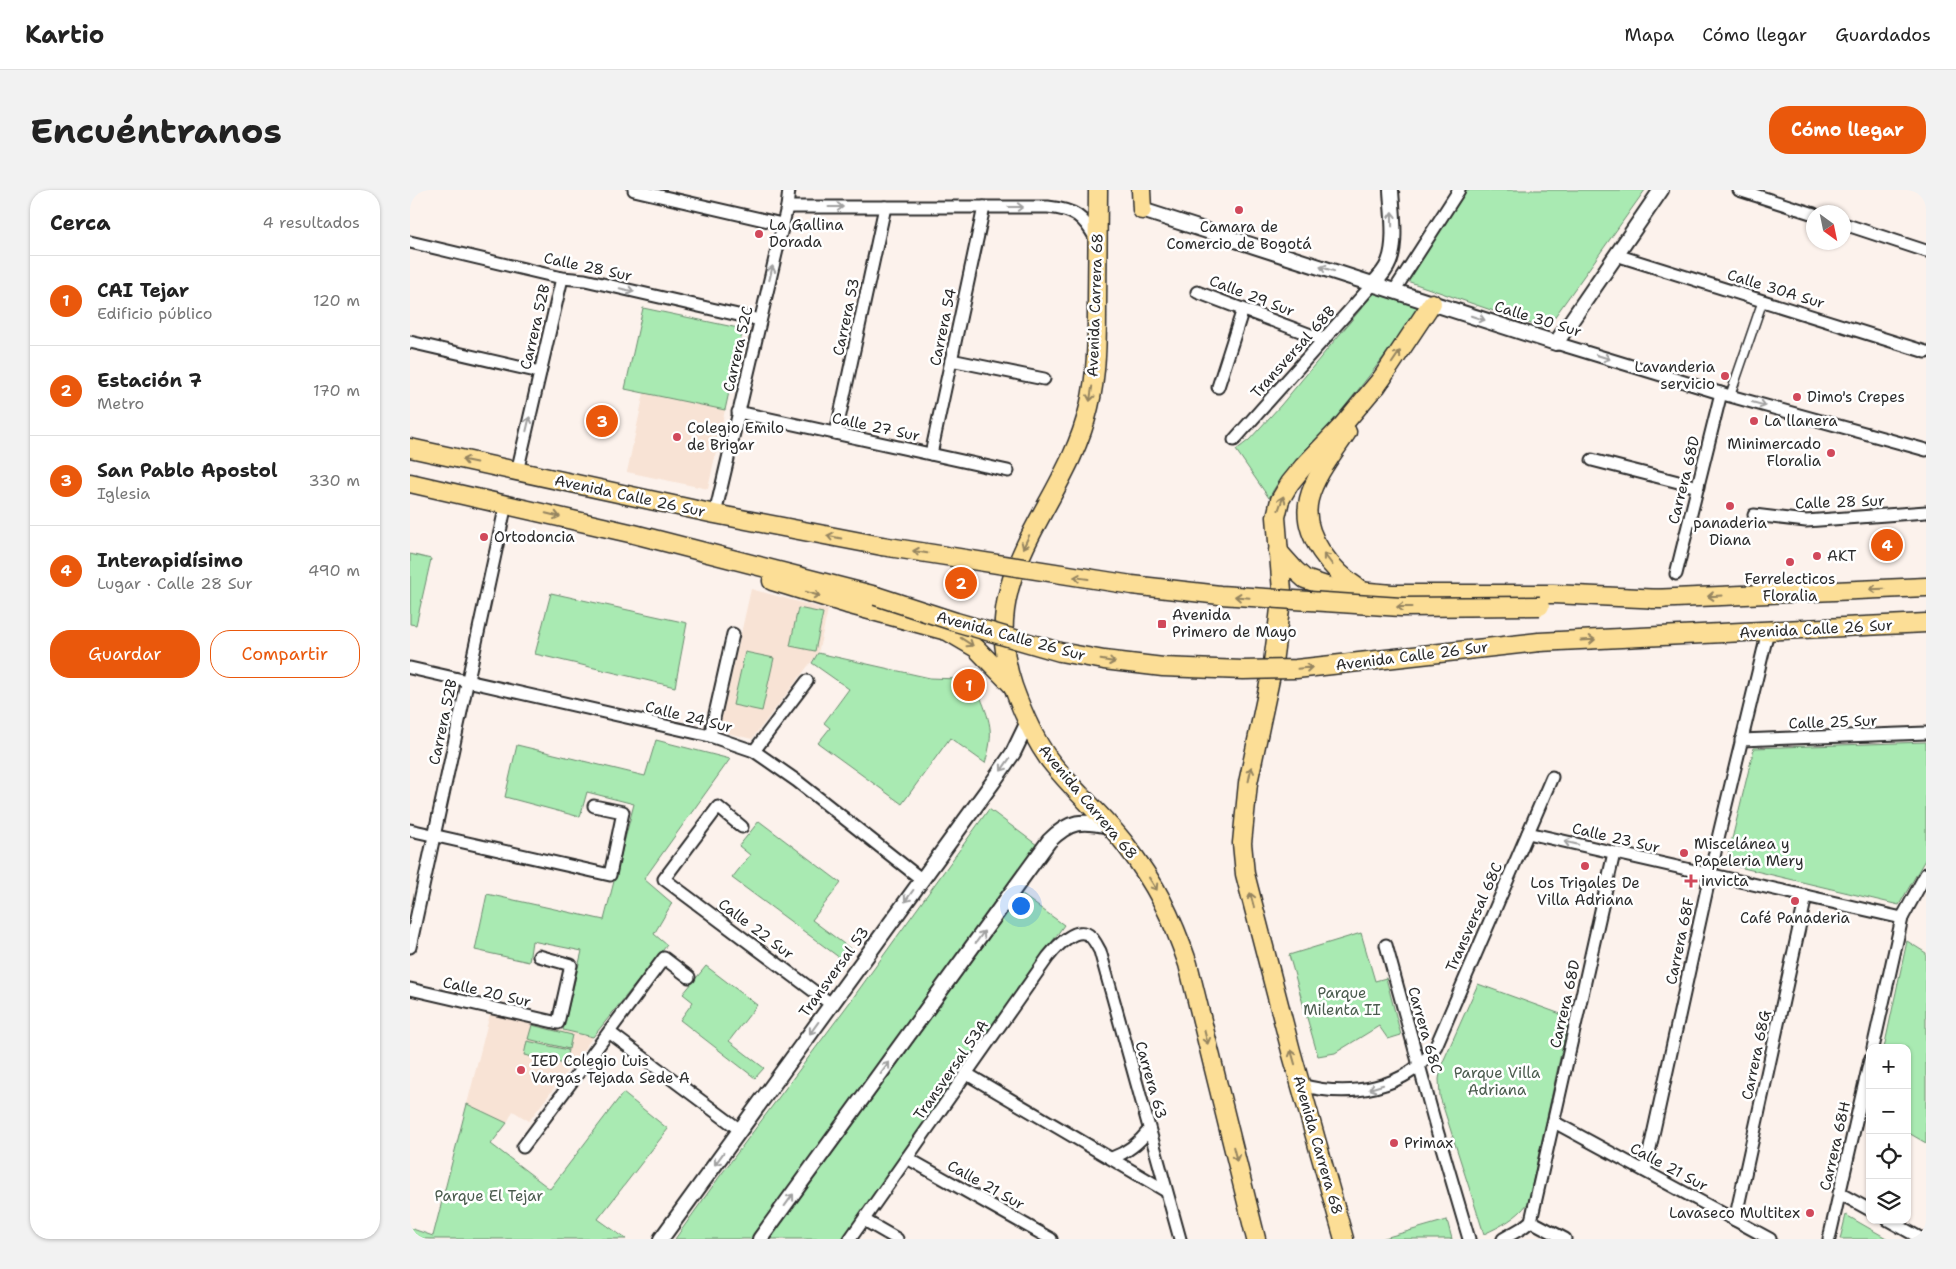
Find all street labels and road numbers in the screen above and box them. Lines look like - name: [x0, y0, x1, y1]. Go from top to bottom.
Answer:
- street label: Avenida Carrera 68: [1082, 233, 1108, 377]
- street label: Calle 28 Sur: [542, 248, 634, 286]
- street label: Calle 30A Sur: [1725, 265, 1827, 313]
- street label: Calle 29 Sur: [1207, 271, 1297, 321]
- street label: Carrera 53: [828, 276, 864, 358]
- street label: Carrera 52B: [515, 282, 555, 372]
- street label: Carrera 54: [925, 286, 961, 368]
- street label: Calle 30 Sur: [1492, 296, 1584, 342]
- street label: Transversal 68B: [1246, 302, 1340, 402]
- street label: Carrera 52C: [718, 304, 758, 394]
- street label: Calle 27 Sur: [830, 408, 922, 446]
- street label: Carrera 68D: [1663, 434, 1705, 526]
- street label: Avenida Calle 26 Sur: [553, 470, 707, 522]
- street label: Calle 28 Sur: [1795, 490, 1885, 514]
- street label: Avenida Calle 26 Sur: [934, 606, 1088, 666]
- street label: Avenida Calle 26 Sur: [1739, 615, 1893, 643]
- street label: Avenida Calle 26 Sur: [1334, 637, 1490, 675]
- street label: Carrera 52B: [424, 677, 462, 767]
- street label: Calle 24 Sur: [643, 696, 735, 738]
- street label: Calle 25 Sur: [1788, 710, 1878, 734]
- street label: Avenida Carrera 68: [1034, 740, 1142, 864]
- street label: Calle 23 Sur: [1570, 818, 1662, 858]
- street label: Transversal 68C: [1441, 859, 1507, 975]
- street label: Calle 22 Sur: [714, 894, 798, 964]
- street label: Carrera 68F: [1661, 896, 1699, 986]
- street label: Transversal 53: [794, 923, 874, 1021]
- street label: Carrera 68D: [1545, 958, 1585, 1050]
- street label: Calle 20 Sur: [441, 972, 533, 1012]
- street label: Carrera 68C: [1403, 984, 1447, 1076]
- street label: Carrera 68G: [1737, 1008, 1775, 1102]
- street label: Transversal 53A: [909, 1016, 993, 1124]
- street label: Carrera 63: [1130, 1039, 1172, 1121]
- street label: Avenida Carrera 68: [1289, 1073, 1347, 1217]
- street label: Carrera 68H: [1815, 1099, 1855, 1193]
- street label: Calle 21 Sur: [1627, 1138, 1711, 1196]
- street label: Calle 21 Sur: [944, 1156, 1028, 1214]

